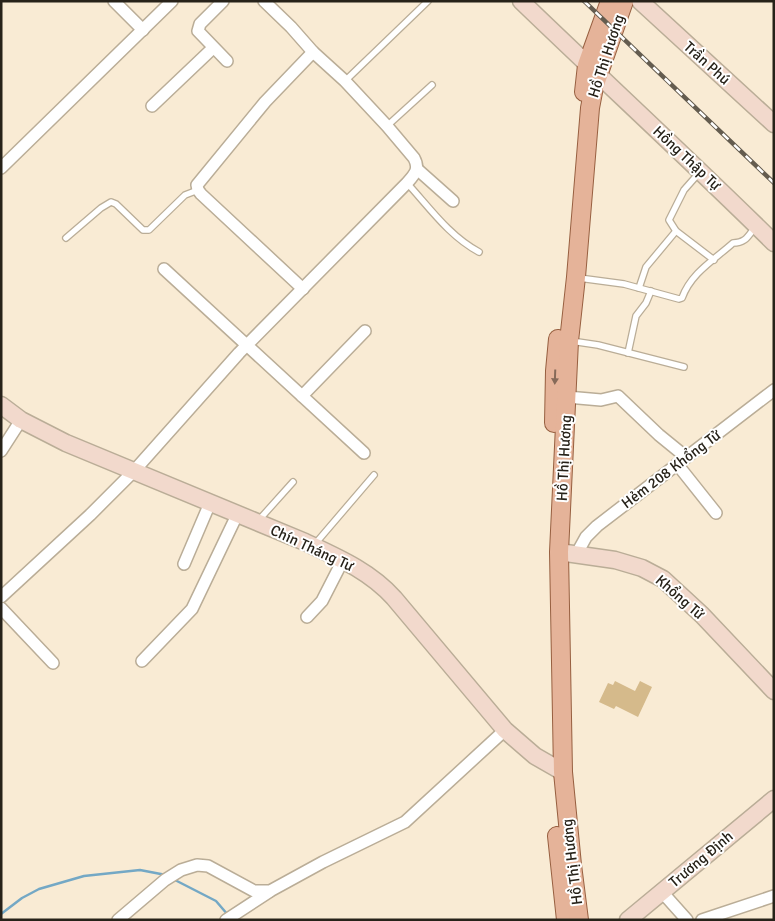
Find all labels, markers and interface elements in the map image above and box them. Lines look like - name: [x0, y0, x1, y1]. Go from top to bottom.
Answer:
- street label: Hồ Thị Hương: [584, 12, 628, 100]
- street label: Trần Phú: [680, 38, 734, 88]
- street label: Hồng Thập Tự: [649, 122, 725, 194]
- one-way arrow: [551, 369, 559, 385]
- street label: Hồ Thị Hương: [553, 414, 575, 502]
- street label: Hẻm 208 Khổng Tử: [618, 426, 725, 512]
- street label: Chín Tháng Tư: [267, 521, 357, 575]
- street label: Khổng Tử: [652, 571, 709, 623]
- street label: Hồ Thị Hương: [558, 818, 586, 906]
- street label: Trương Định: [665, 827, 737, 891]

